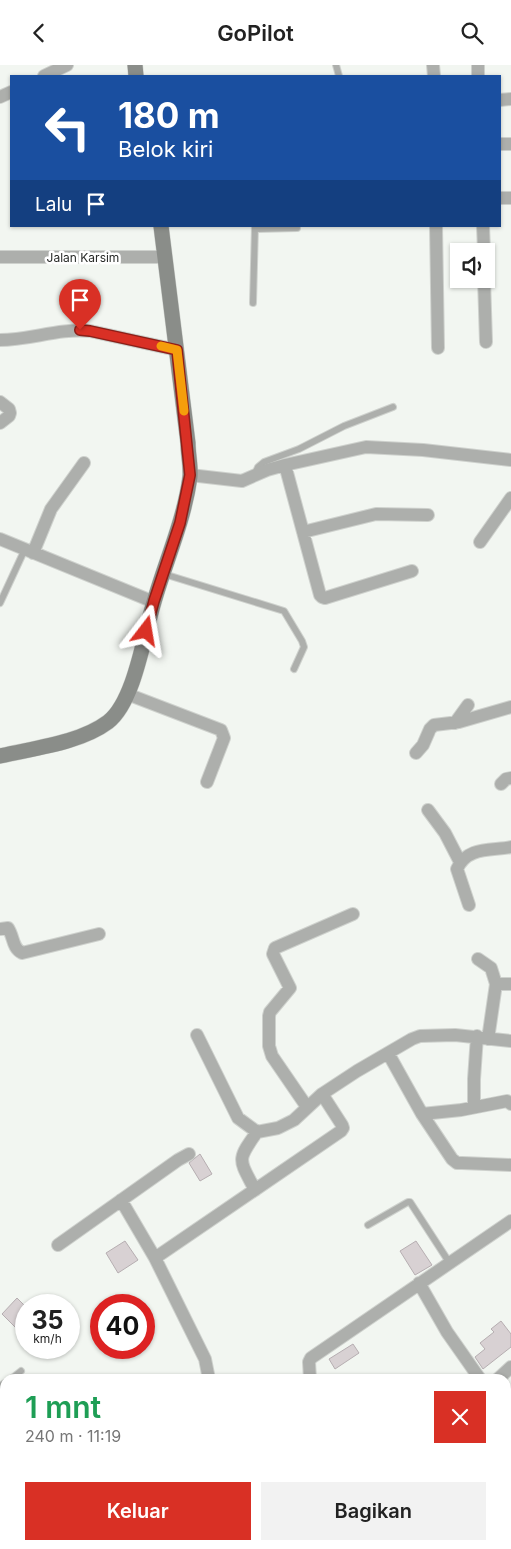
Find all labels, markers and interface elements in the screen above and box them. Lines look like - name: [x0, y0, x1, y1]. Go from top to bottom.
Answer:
- icon: back: [25, 19, 53, 47]
- icon: search: [458, 19, 486, 47]
- text: GoPilot: [217, 20, 294, 46]
- text: 180 m: [118, 94, 220, 136]
- icon: left: [35, 95, 100, 160]
- text: Belok kiri: [118, 136, 213, 162]
- icon: arrive: [82, 190, 110, 218]
- text: Lalu: [35, 193, 72, 216]
- map controls: [450, 243, 495, 288]
- button: sound: [450, 243, 495, 288]
- street label: Jalan Karsim: [47, 250, 119, 265]
- pin: [59, 279, 101, 330]
- icon: arrive: [66, 286, 94, 314]
- position arrow: [119, 604, 171, 656]
- speed limit sign: 40: [90, 1294, 155, 1359]
- text: 35: [31, 1305, 64, 1335]
- text: km/h: [33, 1331, 62, 1346]
- text: 1 mnt: [25, 1389, 101, 1425]
- button: close: [434, 1391, 486, 1443]
- text: 240 m · 11:19: [25, 1426, 121, 1446]
- button: Keluar: [25, 1482, 251, 1540]
- button: Bagikan: [261, 1482, 486, 1540]

